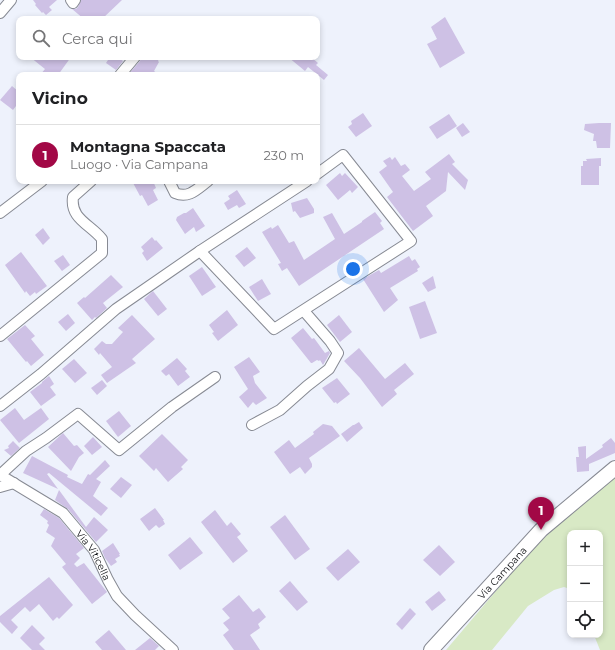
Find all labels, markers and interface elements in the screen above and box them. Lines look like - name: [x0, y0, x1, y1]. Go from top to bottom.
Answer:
- search box: [16, 16, 320, 60]
- icon: search: [30, 27, 52, 49]
- text: Cerca qui: [62, 29, 133, 48]
- text: Vicino: [32, 88, 88, 108]
- text: Montagna Spaccata: [70, 137, 226, 156]
- text: 1: [42, 147, 48, 163]
- text: 230 m: [263, 147, 304, 163]
- text: Luogo · Via Campana: [70, 156, 208, 172]
- your location: [343, 259, 363, 279]
- pin: 1: [528, 497, 554, 530]
- street label: Via Viticella: [73, 527, 114, 582]
- map controls: [567, 530, 603, 638]
- button: +: [567, 530, 603, 566]
- street label: Via Campana: [475, 544, 529, 602]
- button: −: [567, 566, 603, 602]
- button: locate: [567, 602, 603, 638]

